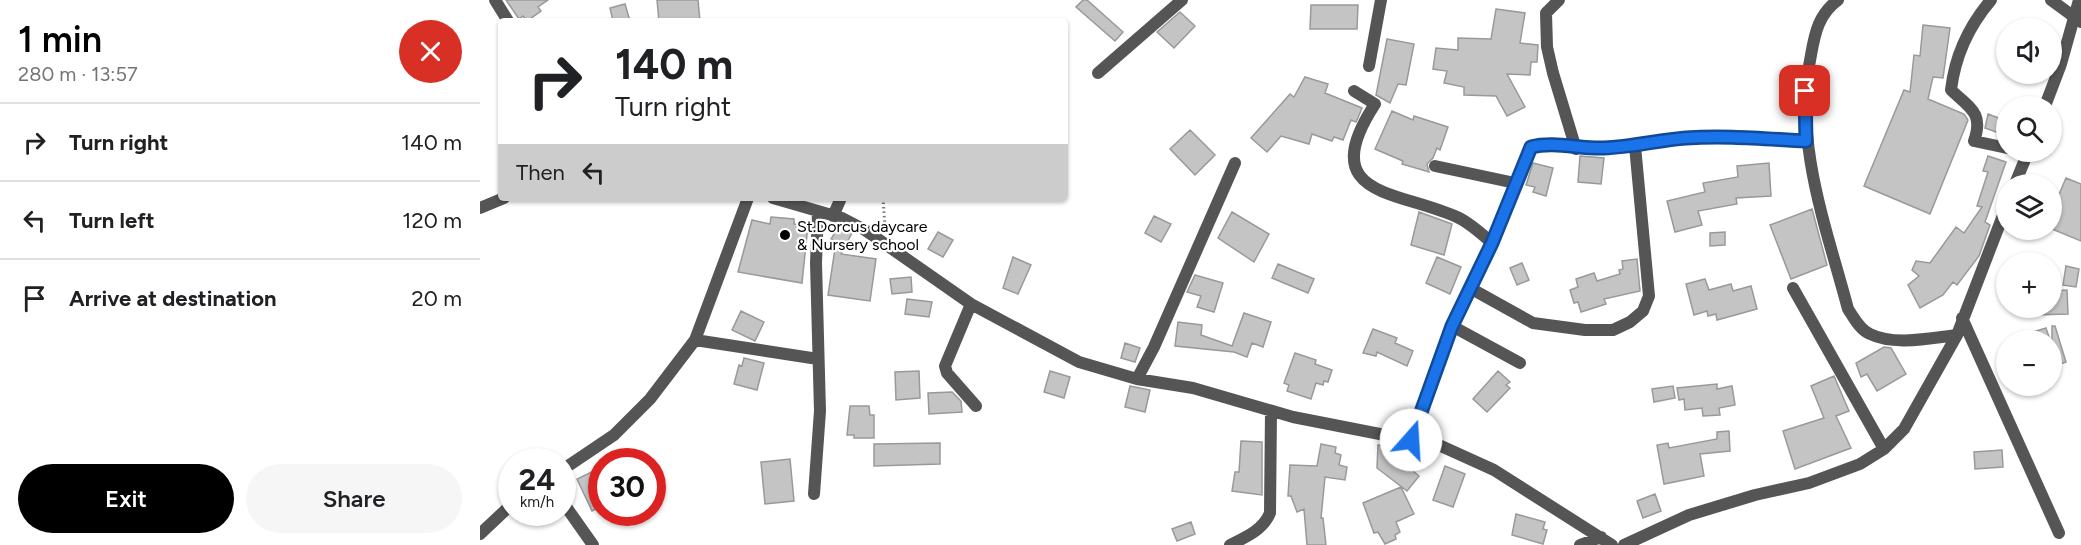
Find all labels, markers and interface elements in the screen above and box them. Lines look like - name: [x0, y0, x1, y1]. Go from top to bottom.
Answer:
- text: 1 min: [18, 18, 102, 61]
- map controls: [1996, 18, 2062, 396]
- button: sound: [1996, 18, 2062, 84]
- button: close: [399, 20, 462, 83]
- text: 140 m: [615, 39, 733, 90]
- icon: right: [516, 42, 594, 120]
- text: 280 m · 13:57: [18, 62, 138, 86]
- pin: [1779, 65, 1830, 116]
- icon: arrive: [1788, 74, 1821, 107]
- text: Turn right: [615, 90, 731, 123]
- button: search: [1996, 96, 2062, 162]
- icon: right: [18, 126, 51, 159]
- text: Turn right: [69, 129, 168, 156]
- text: 140 m: [401, 129, 462, 156]
- icon: left: [577, 156, 610, 189]
- text: Then: [516, 159, 565, 186]
- button: layers: [1996, 174, 2062, 240]
- icon: left: [18, 204, 51, 237]
- text: Turn left: [69, 207, 155, 234]
- text: 120 m: [402, 207, 462, 234]
- place label: St.Dorcus daycare & Nursery school: [797, 217, 928, 254]
- marker: St.Dorcus daycare & Nursery school: [778, 228, 792, 242]
- button: +: [1996, 252, 2062, 318]
- icon: arrive: [18, 282, 51, 315]
- text: Arrive at destination: [69, 285, 277, 312]
- text: 20 m: [411, 285, 462, 312]
- button: −: [1996, 330, 2062, 396]
- position arrow: [1379, 408, 1443, 472]
- speed limit sign: 30: [588, 448, 666, 526]
- text: 24: [519, 461, 555, 498]
- button: Exit: [18, 464, 234, 533]
- button: Share: [246, 464, 462, 533]
- text: km/h: [520, 493, 554, 511]

